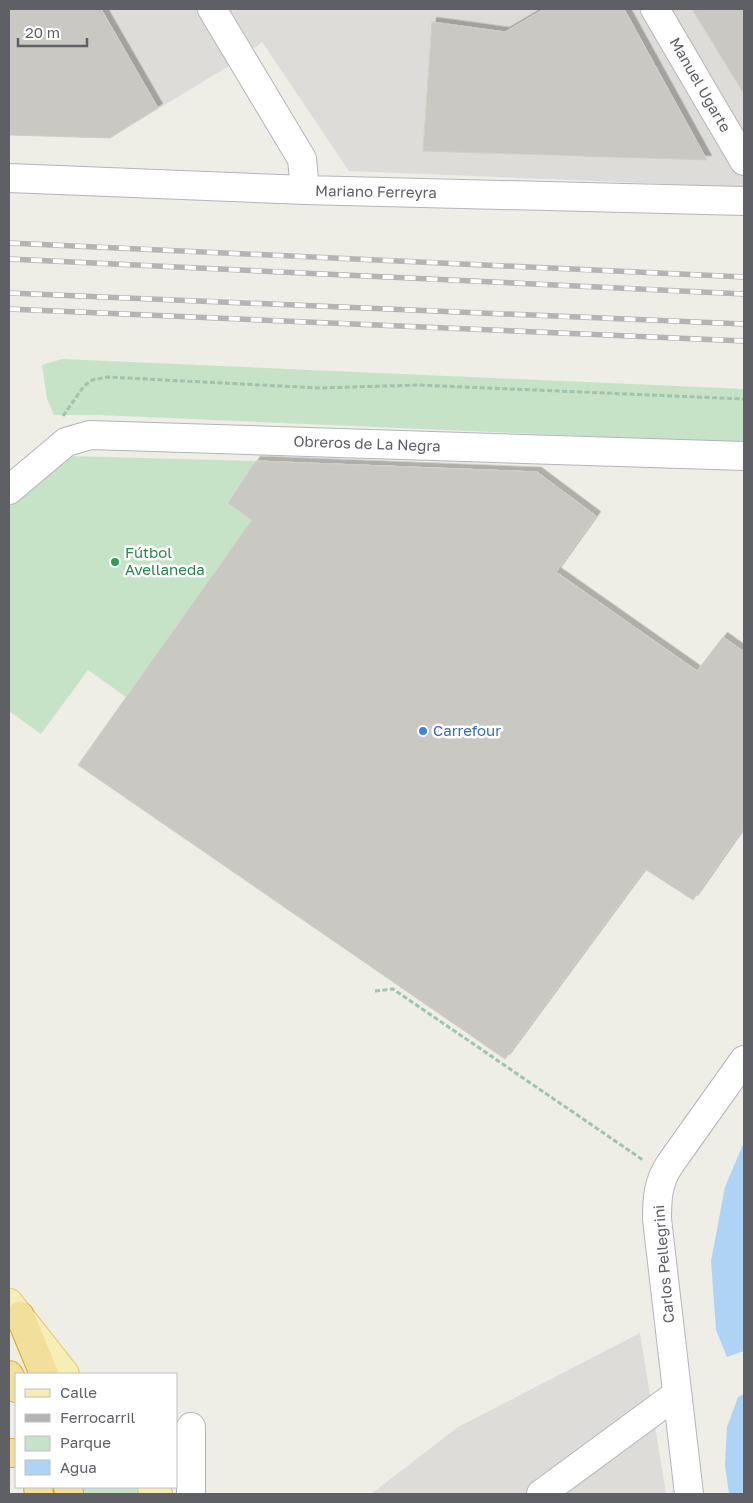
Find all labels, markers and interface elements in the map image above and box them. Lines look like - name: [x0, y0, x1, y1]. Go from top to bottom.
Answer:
- scale bar: [18, 15, 86, 47]
- text: 20 m: [25, 23, 60, 41]
- street label: Manuel Ugarte: [666, 34, 735, 135]
- street label: Mariano Ferreyra: [315, 181, 437, 201]
- street label: Obreros de La Negra: [293, 431, 441, 455]
- place label: Fútbol Avellaneda: [125, 543, 205, 578]
- marker: Fútbol Avellaneda: [109, 556, 121, 568]
- place label: Carrefour: [433, 721, 501, 739]
- marker: Carrefour: [417, 725, 429, 737]
- street label: Carlos Pellegrini: [649, 1204, 677, 1324]
- legend: [15, 1373, 178, 1488]
- text: Calle: [60, 1383, 97, 1401]
- text: Ferrocarril: [60, 1408, 135, 1426]
- text: Parque: [60, 1433, 111, 1451]
- text: Agua: [60, 1458, 97, 1476]

